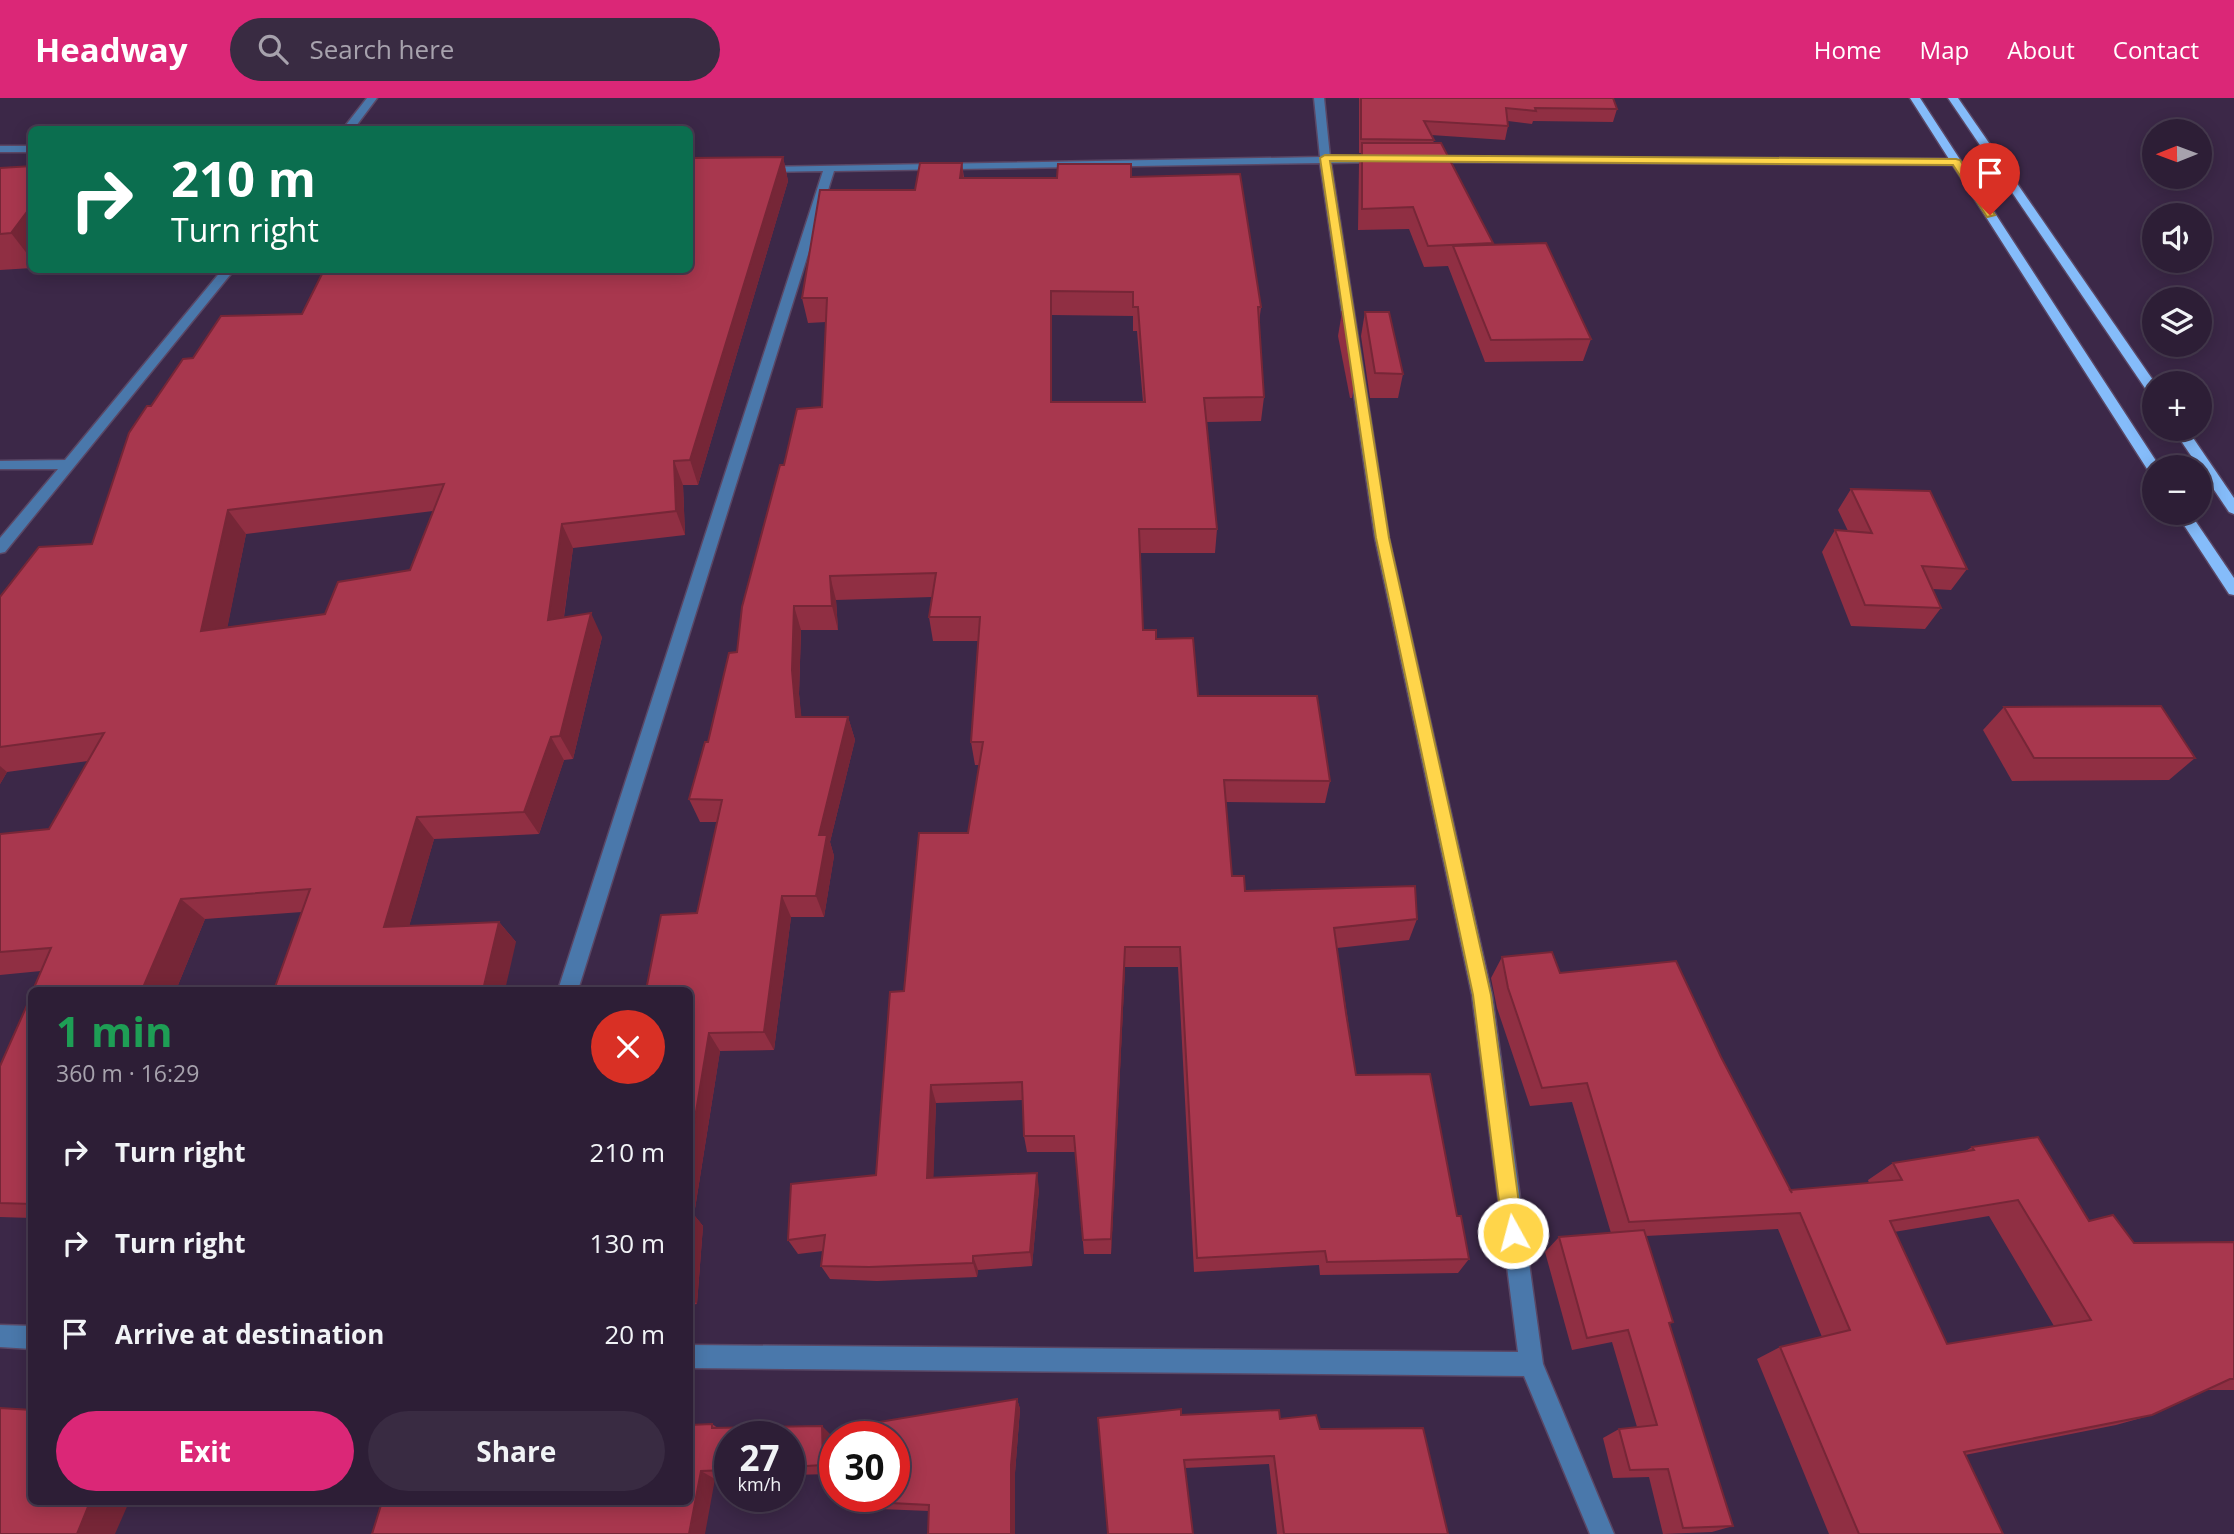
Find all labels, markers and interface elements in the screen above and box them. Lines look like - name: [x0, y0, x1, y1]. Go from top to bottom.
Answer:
- search box: [230, 18, 720, 81]
- text: Headway: [35, 27, 188, 72]
- icon: search: [254, 30, 292, 68]
- text: Search here: [310, 31, 454, 67]
- text: Home: [1814, 33, 1882, 66]
- text: Map: [1920, 33, 1969, 66]
- text: About: [2007, 33, 2075, 66]
- text: Contact: [2113, 33, 2199, 66]
- north arrow: [2142, 119, 2212, 189]
- map controls: [2142, 119, 2212, 525]
- pin: [1960, 143, 2020, 215]
- text: 210 m: [171, 145, 316, 211]
- icon: right: [56, 154, 147, 245]
- icon: arrive: [1971, 154, 2009, 192]
- button: sound: [2142, 203, 2212, 273]
- text: Turn right: [171, 208, 319, 251]
- button: layers: [2142, 287, 2212, 357]
- button: +: [2142, 371, 2212, 441]
- button: −: [2142, 455, 2212, 525]
- text: 1 min: [56, 1002, 173, 1059]
- button: close: [591, 1010, 665, 1084]
- text: 360 m · 16:29: [56, 1057, 199, 1089]
- icon: right: [56, 1133, 94, 1171]
- text: Turn right: [115, 1134, 246, 1170]
- text: 210 m: [590, 1134, 665, 1170]
- position arrow: [1476, 1196, 1550, 1270]
- icon: right: [56, 1224, 94, 1262]
- text: Turn right: [115, 1225, 246, 1261]
- text: 130 m: [590, 1225, 665, 1261]
- icon: arrive: [56, 1315, 94, 1353]
- text: Arrive at destination: [115, 1316, 384, 1352]
- text: 20 m: [604, 1316, 665, 1352]
- button: Exit: [56, 1411, 354, 1491]
- button: Share: [368, 1411, 665, 1491]
- speed limit sign: 30: [819, 1421, 910, 1512]
- text: 27: [739, 1434, 780, 1481]
- text: km/h: [738, 1472, 781, 1496]

